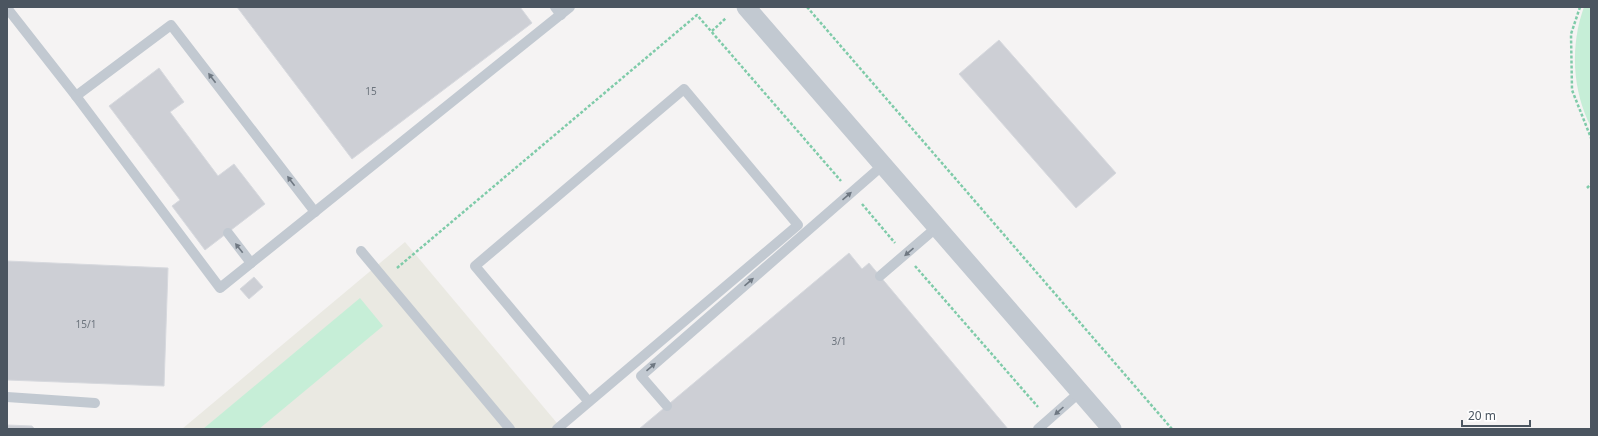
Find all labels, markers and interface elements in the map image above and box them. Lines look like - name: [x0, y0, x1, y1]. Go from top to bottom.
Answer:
- one-way arrow: [208, 73, 216, 84]
- house number: 15: [365, 84, 377, 98]
- one-way arrow: [287, 176, 295, 187]
- one-way arrow: [842, 192, 852, 201]
- one-way arrow: [235, 243, 244, 254]
- one-way arrow: [904, 247, 913, 256]
- one-way arrow: [744, 277, 754, 286]
- house number: 15/1: [76, 317, 96, 331]
- house number: 3/1: [831, 334, 847, 348]
- one-way arrow: [646, 362, 656, 372]
- scale bar: [1462, 402, 1530, 428]
- one-way arrow: [1054, 406, 1064, 415]
- text: 20 m: [1468, 407, 1496, 424]

